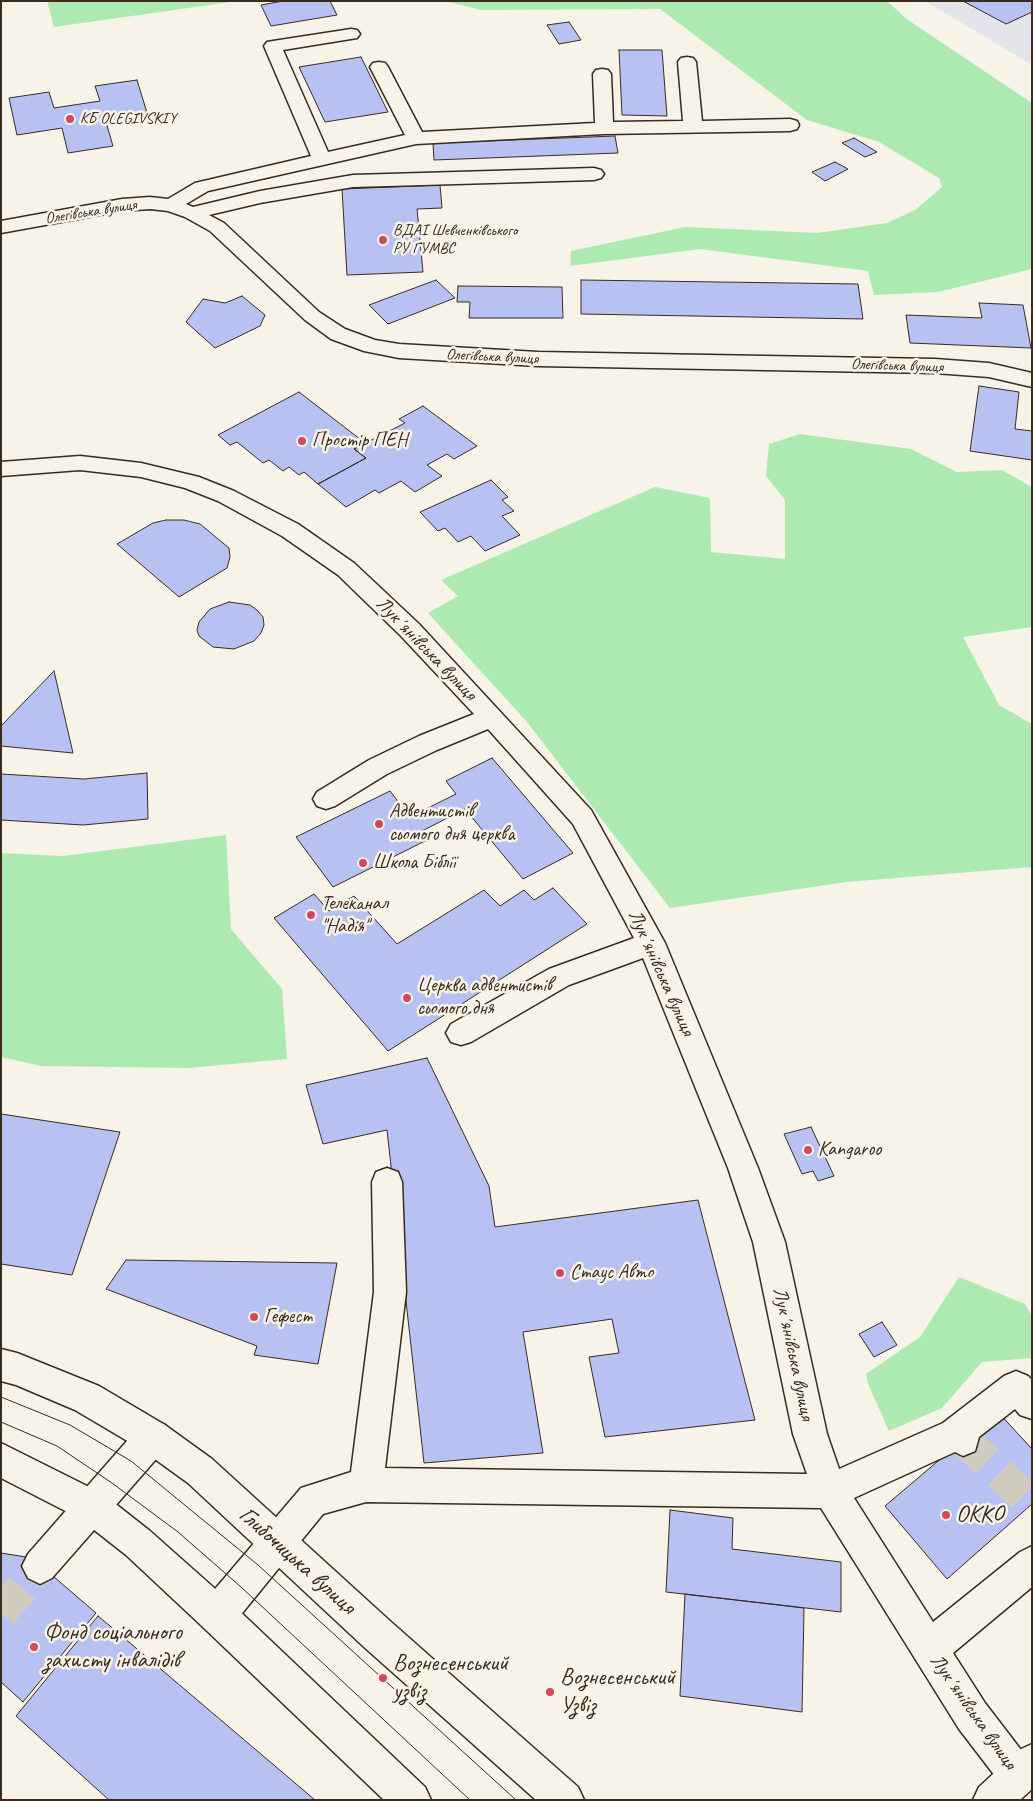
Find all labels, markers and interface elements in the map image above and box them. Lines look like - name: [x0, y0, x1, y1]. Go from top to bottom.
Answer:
- place label: КБ OLEGIVSKIY: [80, 109, 176, 129]
- marker: КБ OLEGIVSKIY: [64, 113, 76, 125]
- street label: Олегівська вулиця: [44, 195, 138, 229]
- place label: ВДАІ Шевченківського РУ ГУМВС: [393, 221, 517, 259]
- marker: ВДАІ Шевченківського РУ ГУМВС: [377, 234, 389, 246]
- street label: Олегівська вулиця: [445, 345, 539, 369]
- street label: Олегівська вулиця: [851, 355, 943, 377]
- place label: Простір ПЕН: [312, 429, 407, 453]
- marker: Простір ПЕН: [296, 435, 308, 447]
- street label: Лукʼянівська вулиця: [370, 592, 482, 706]
- place label: Адвентистів сьомого дня церква: [389, 800, 514, 847]
- marker: Адвентистів сьомого дня церква: [373, 818, 385, 830]
- place label: Школа Біблії: [373, 851, 455, 875]
- marker: Школа Біблії: [357, 857, 369, 869]
- place label: Телеканал "Надія": [321, 892, 388, 939]
- street label: Лукʼянівська вулиця: [623, 906, 699, 1040]
- marker: Телеканал "Надія": [305, 909, 317, 921]
- place label: Церква адвентистів сьомого дня: [417, 974, 552, 1021]
- marker: Церква адвентистів сьомого дня: [401, 992, 413, 1004]
- place label: Kangaroo: [818, 1138, 881, 1162]
- marker: Kangaroo: [802, 1144, 814, 1156]
- place label: Стаус Авто: [570, 1261, 653, 1285]
- marker: Стаус Авто: [554, 1267, 566, 1279]
- street label: Лукʼянівська вулиця: [767, 1285, 819, 1423]
- place label: Гефест: [264, 1305, 312, 1329]
- marker: Гефест: [248, 1311, 260, 1323]
- street label: Глибочицька вулиця: [233, 1501, 361, 1621]
- place label: ОККО: [956, 1501, 1004, 1529]
- marker: ОККО: [940, 1509, 952, 1521]
- place label: Фонд соціального захисту інвалідів: [44, 1619, 182, 1675]
- marker: Фонд соціального захисту інвалідів: [28, 1641, 40, 1653]
- place label: Вознесенський узвіз: [393, 1650, 508, 1706]
- street label: Лукʼянівська вулиця: [924, 1650, 1022, 1774]
- place label: Вознесенський Узвіз: [560, 1664, 675, 1720]
- marker: Вознесенський узвіз: [377, 1672, 389, 1684]
- marker: Вознесенський Узвіз: [544, 1686, 556, 1698]

